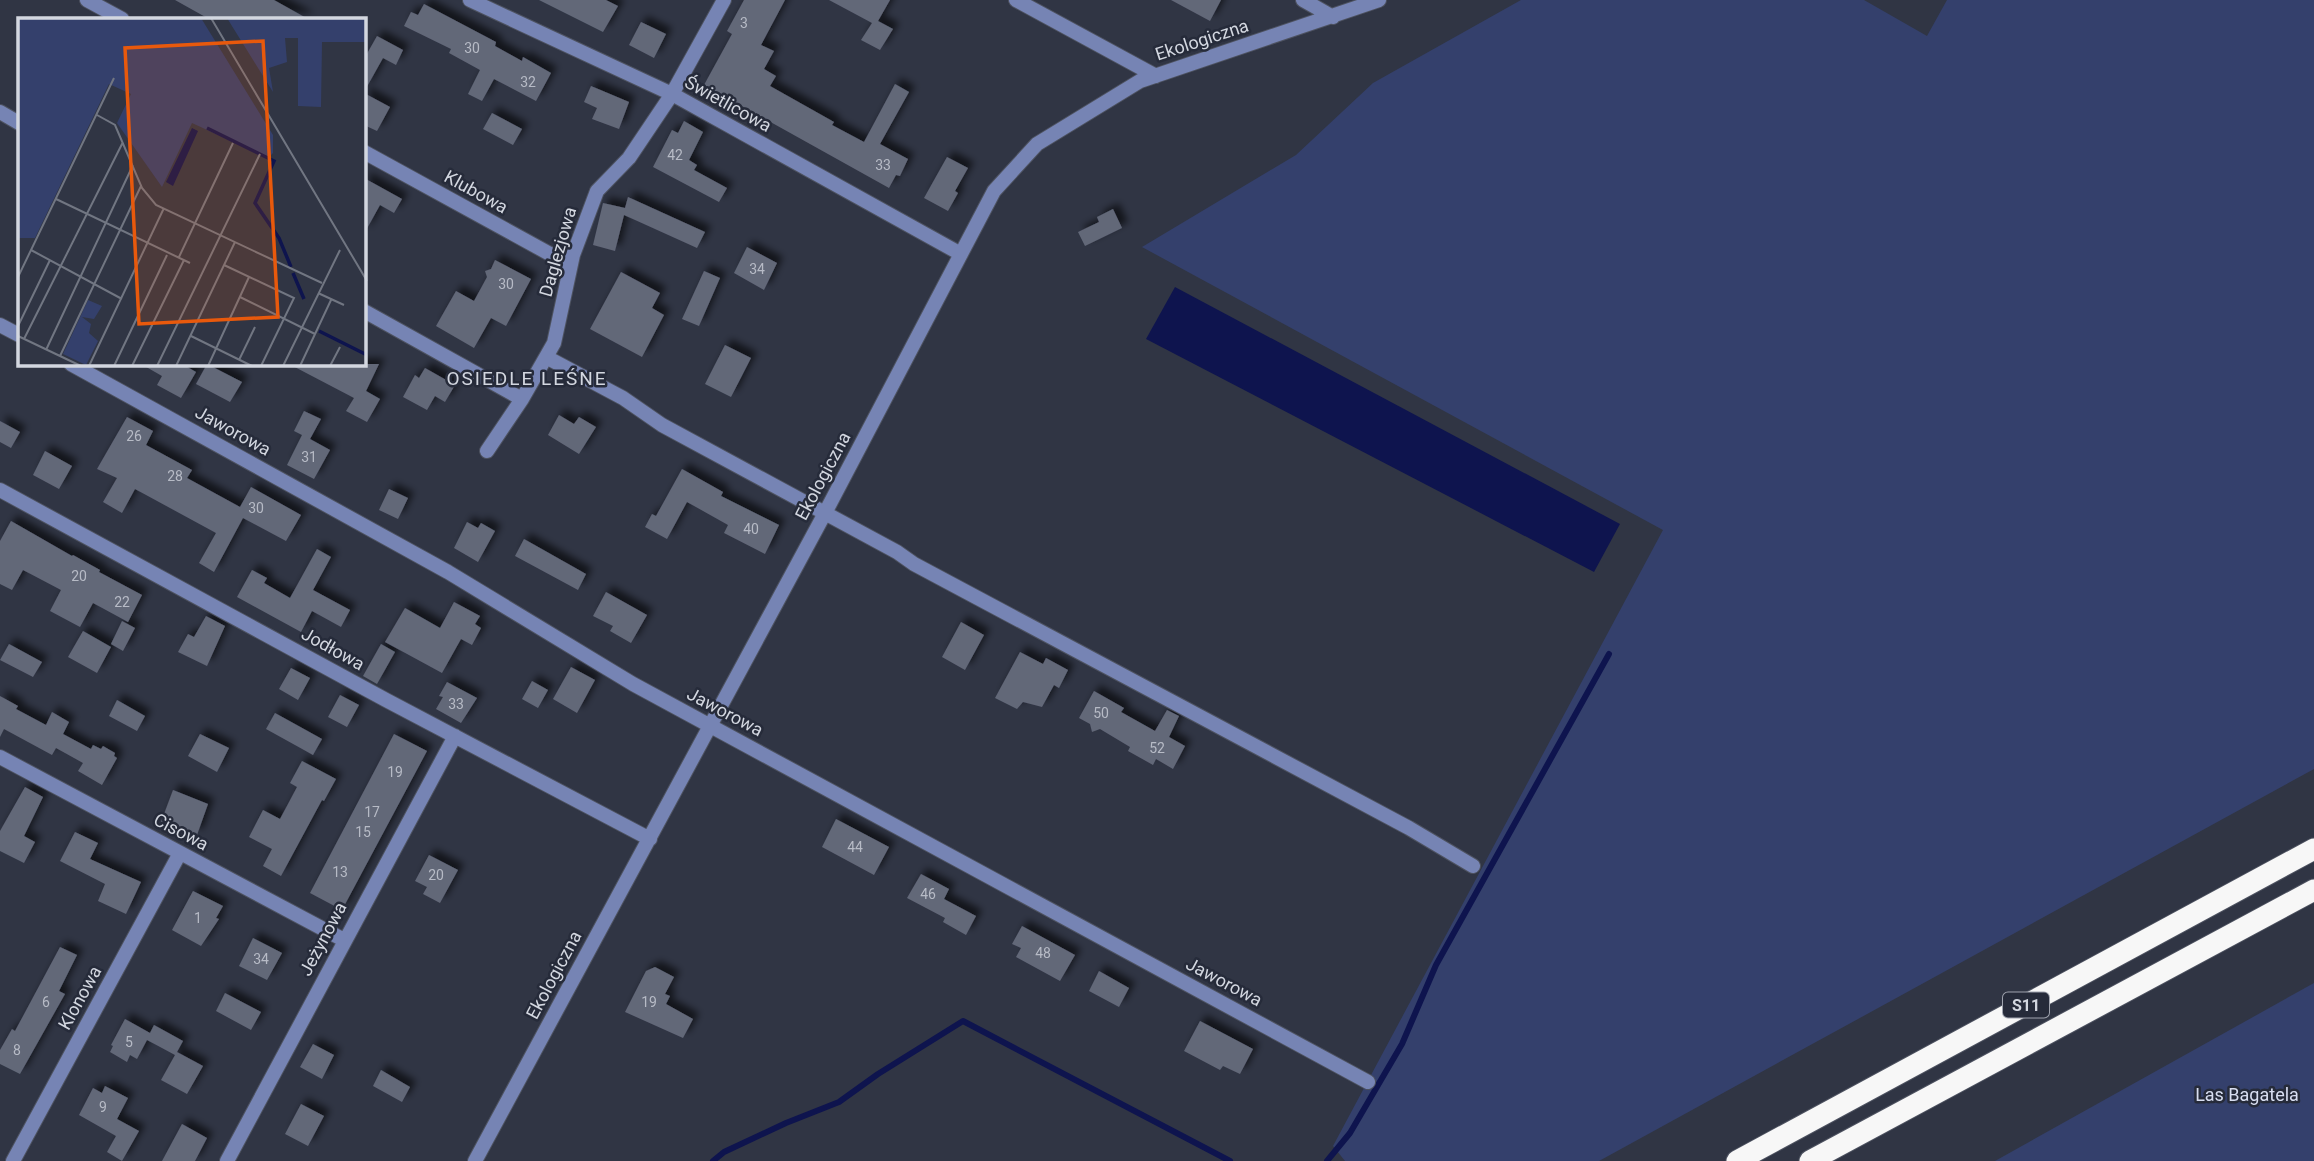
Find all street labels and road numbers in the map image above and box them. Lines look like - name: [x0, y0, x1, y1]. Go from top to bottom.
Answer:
- street label: Ekologiczna: [1153, 15, 1251, 64]
- street label: Świetlicowa: [681, 71, 775, 136]
- street label: Klubowa: [441, 166, 512, 218]
- street label: Daglezjowa: [535, 205, 580, 299]
- street label: Jaworowa: [192, 401, 275, 460]
- street label: Ekologiczna: [791, 428, 855, 523]
- street label: Jodłowa: [298, 623, 368, 674]
- street label: Jaworowa: [684, 683, 767, 740]
- street label: Cisowa: [150, 808, 212, 855]
- street label: Jeżynowa: [294, 898, 351, 979]
- street label: Ekologiczna: [522, 927, 586, 1022]
- street label: Jaworowa: [1183, 953, 1266, 1010]
- street label: Klonowa: [54, 962, 106, 1033]
- road number: S11: [2003, 993, 2049, 1018]

